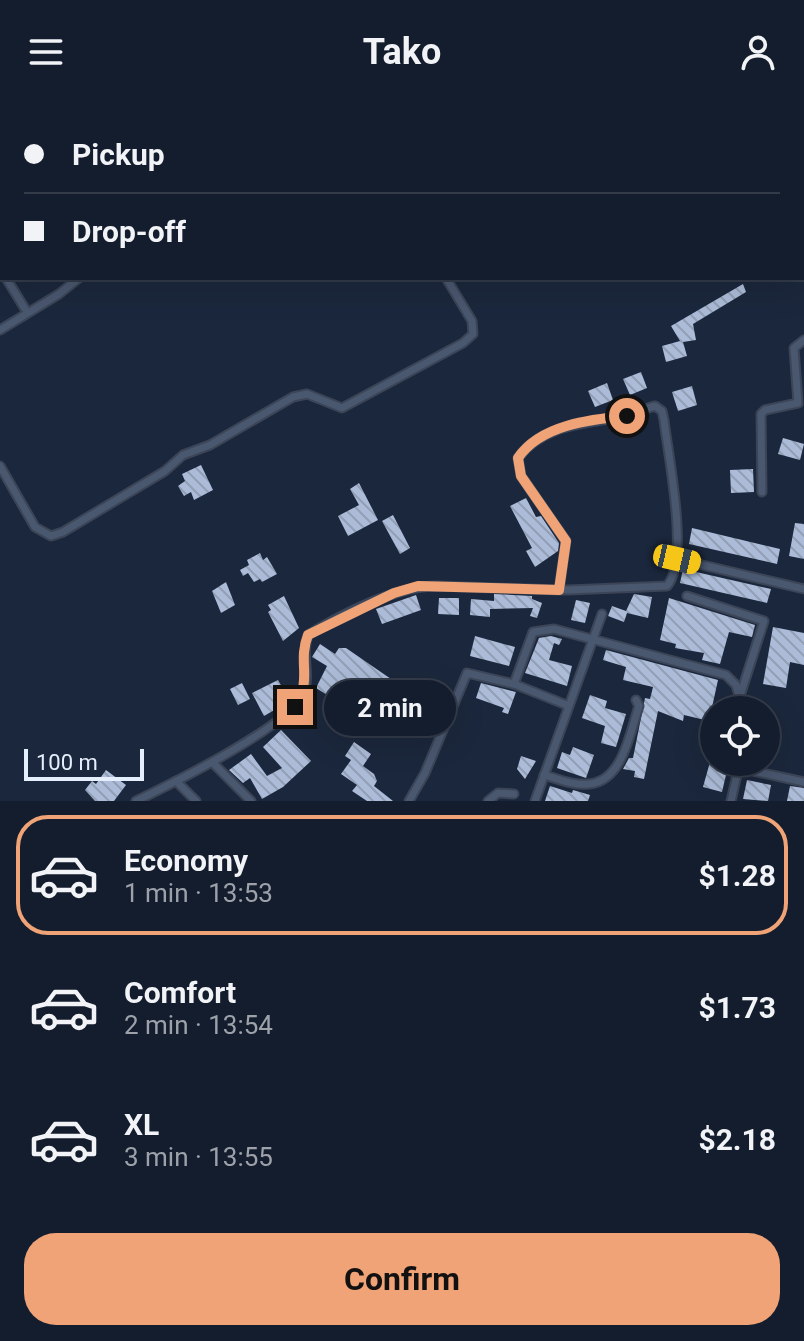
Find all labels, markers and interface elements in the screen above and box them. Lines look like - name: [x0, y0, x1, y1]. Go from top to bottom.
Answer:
- icon: menu: [24, 30, 68, 74]
- icon: person: [736, 30, 780, 74]
- text: Tako: [363, 31, 441, 73]
- text: Pickup: [72, 137, 165, 172]
- text: Drop-off: [72, 214, 186, 249]
- route start: [609, 398, 645, 434]
- car: [651, 542, 703, 576]
- callout: 2 min: [323, 679, 455, 735]
- route end: [277, 689, 313, 725]
- text: 2 min: [357, 693, 423, 723]
- map controls: [700, 696, 780, 776]
- button: locate: [700, 696, 780, 776]
- scale bar: [24, 745, 144, 781]
- text: 100 m: [36, 750, 98, 775]
- icon: car: [28, 839, 100, 911]
- text: Economy: [124, 843, 248, 878]
- text: $1.28: [698, 858, 776, 893]
- text: 1 min · 13:53: [124, 878, 273, 908]
- icon: car: [28, 971, 100, 1043]
- text: Comfort: [124, 975, 236, 1010]
- text: $1.73: [698, 990, 776, 1025]
- text: 2 min · 13:54: [124, 1010, 273, 1040]
- icon: car: [28, 1103, 100, 1175]
- text: XL: [124, 1107, 159, 1142]
- text: $2.18: [698, 1122, 776, 1157]
- text: 3 min · 13:55: [124, 1142, 273, 1172]
- button: Confirm: [24, 1233, 780, 1325]

